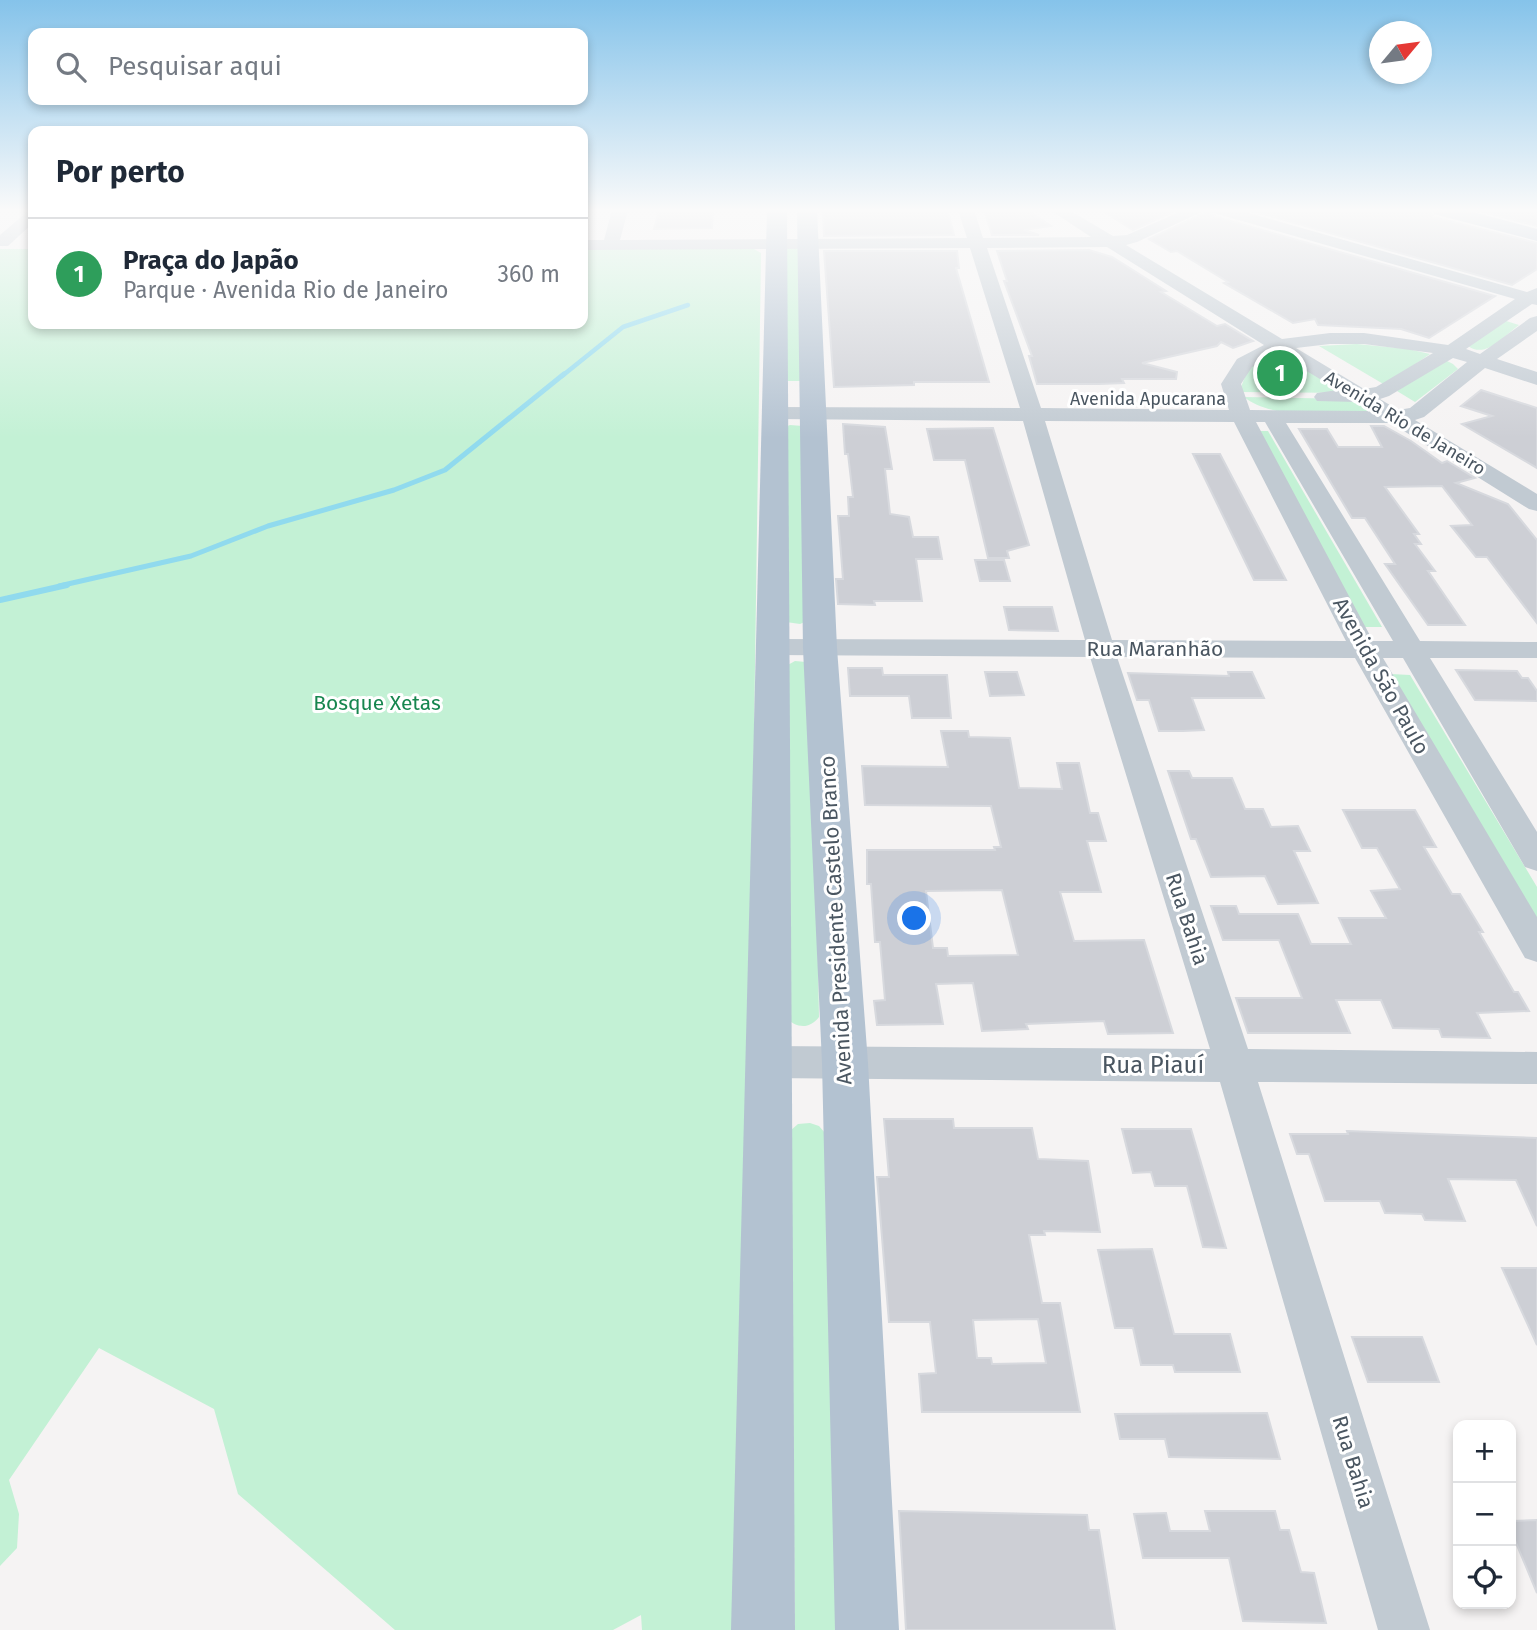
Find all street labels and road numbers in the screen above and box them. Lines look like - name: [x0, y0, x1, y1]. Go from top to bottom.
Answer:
- street label: Avenida Rio de Janeiro: [1320, 366, 1490, 480]
- street label: Avenida Apucarana: [1070, 388, 1226, 410]
- street label: Avenida São Paulo: [1327, 593, 1435, 759]
- street label: Rua Maranhão: [1087, 636, 1223, 662]
- street label: Avenida Presidente Castelo Branco: [814, 755, 858, 1085]
- street label: Rua Bahia: [1160, 869, 1214, 969]
- street label: Rua Piauí: [1102, 1051, 1204, 1079]
- street label: Rua Bahia: [1327, 1412, 1379, 1512]

